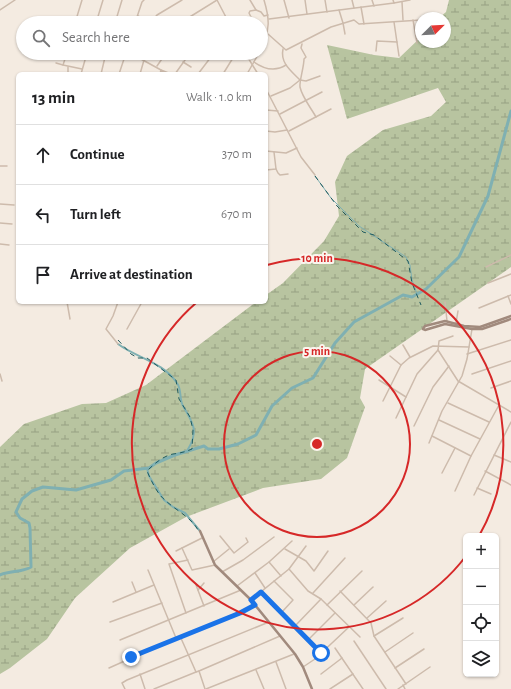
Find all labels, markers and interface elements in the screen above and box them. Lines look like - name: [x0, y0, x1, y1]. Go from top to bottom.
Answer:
- north arrow: [415, 12, 451, 48]
- search box: [16, 16, 268, 60]
- icon: search: [30, 27, 52, 49]
- text: Search here: [62, 30, 130, 45]
- text: 13 min: [32, 89, 75, 106]
- text: Walk · 1.0 km: [186, 91, 252, 104]
- icon: ahead: [32, 144, 54, 166]
- text: Continue: [70, 147, 125, 162]
- text: 370 m: [222, 148, 252, 161]
- icon: left: [32, 204, 54, 226]
- text: Turn left: [70, 207, 121, 222]
- text: 670 m: [221, 208, 252, 221]
- text: 10 min: [301, 252, 333, 264]
- icon: arrive: [32, 264, 54, 286]
- text: Arrive at destination: [70, 267, 193, 282]
- text: 5 min: [304, 345, 330, 357]
- centre of rings: [310, 437, 324, 451]
- map controls: [463, 533, 499, 677]
- button: +: [463, 533, 499, 569]
- button: −: [463, 569, 499, 605]
- button: locate: [463, 605, 499, 641]
- button: layers: [463, 641, 499, 677]
- route start: [312, 644, 330, 662]
- route end: [122, 648, 140, 666]

